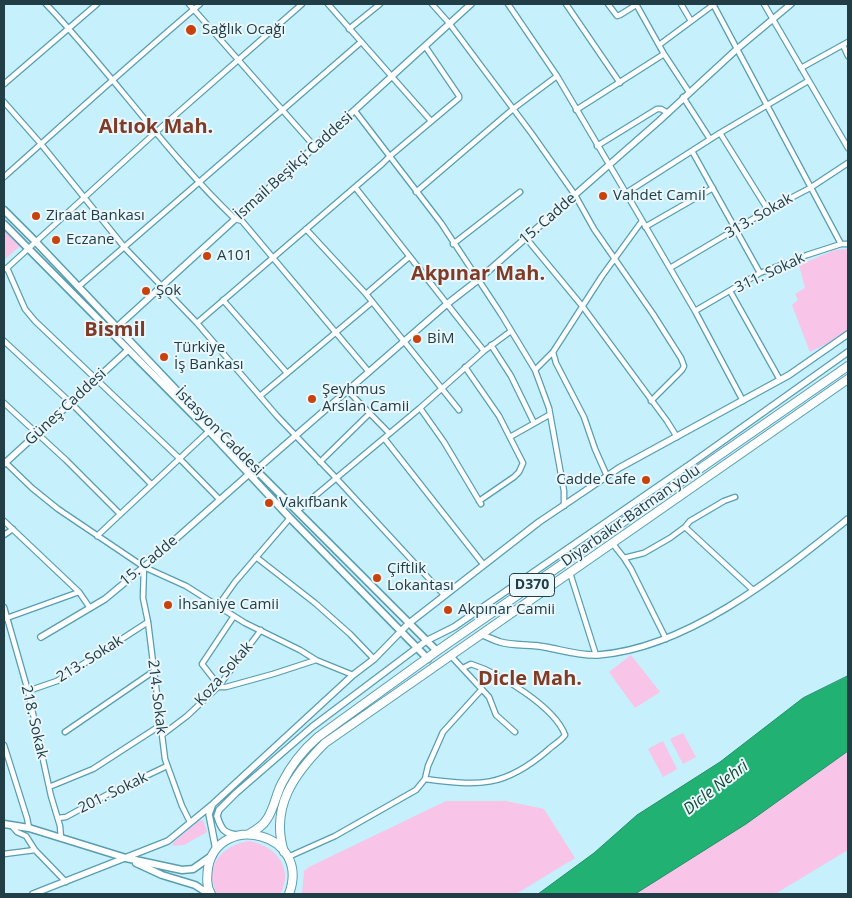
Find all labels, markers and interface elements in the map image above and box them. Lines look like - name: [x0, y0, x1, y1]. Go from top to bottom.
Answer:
- place label: Sağlık Ocağı: [202, 21, 285, 39]
- marker: Sağlık Ocağı: [184, 23, 198, 37]
- street label: İsmail Beşikçi Caddesi: [231, 108, 357, 224]
- district label: Altıok Mah.: [99, 115, 213, 139]
- place label: Vahdet Camiİ: [613, 187, 706, 205]
- street label: 15. Cadde: [516, 189, 580, 249]
- street label: 313. Sokak: [722, 189, 796, 243]
- marker: Vahdet Camiİ: [597, 190, 609, 202]
- place label: Ziraat Bankası: [46, 207, 145, 225]
- marker: Ziraat Bankası: [30, 210, 42, 222]
- place label: Eczane: [66, 231, 115, 249]
- marker: Eczane: [50, 234, 62, 246]
- place label: A101: [217, 247, 252, 265]
- street label: 311. Sokak: [732, 249, 808, 297]
- marker: A101: [201, 250, 213, 262]
- district label: Akpınar Mah.: [411, 262, 545, 286]
- place label: Şok: [156, 282, 181, 300]
- marker: Şok: [140, 285, 152, 297]
- district label: Bismil: [84, 318, 146, 342]
- place label: BİM: [427, 330, 454, 348]
- marker: BİM: [411, 333, 423, 345]
- place label: Türkiye İş Bankası: [174, 339, 244, 374]
- marker: Türkiye İş Bankası: [158, 351, 170, 363]
- street label: Güneş Caddesi: [22, 365, 110, 449]
- place label: Şeyhmus Arslan Camii: [322, 381, 409, 416]
- street label: İstasyon Caddesi: [171, 384, 267, 480]
- marker: Şeyhmus Arslan Camii: [306, 393, 318, 405]
- street label: Diyarbakır-Batman yolu: [558, 461, 704, 571]
- place label: Cadde Cafe: [556, 471, 636, 489]
- marker: Cadde Cafe: [640, 474, 652, 486]
- place label: Vakıfbank: [279, 494, 348, 512]
- marker: Vakıfbank: [263, 497, 275, 509]
- street label: 15. Cadde: [117, 532, 181, 590]
- place label: Çiftlik Lokantası: [387, 560, 454, 595]
- marker: Çiftlik Lokantası: [371, 572, 383, 584]
- road number: D370: [510, 574, 554, 596]
- place label: İhsaniye Camii: [178, 596, 279, 614]
- marker: İhsaniye Camii: [162, 599, 174, 611]
- place label: Akpınar Camii: [458, 601, 555, 619]
- marker: Akpınar Camii: [442, 604, 454, 616]
- street label: 213. Sokak: [53, 632, 127, 686]
- street label: Koza Sokak: [191, 638, 257, 710]
- street label: 214. Sokak: [144, 659, 170, 735]
- district label: Dicle Mah.: [478, 667, 582, 691]
- street label: 218. Sokak: [17, 683, 51, 761]
- water label: Dicle Nehri: [680, 757, 752, 819]
- street label: 201. Sokak: [75, 768, 151, 818]

